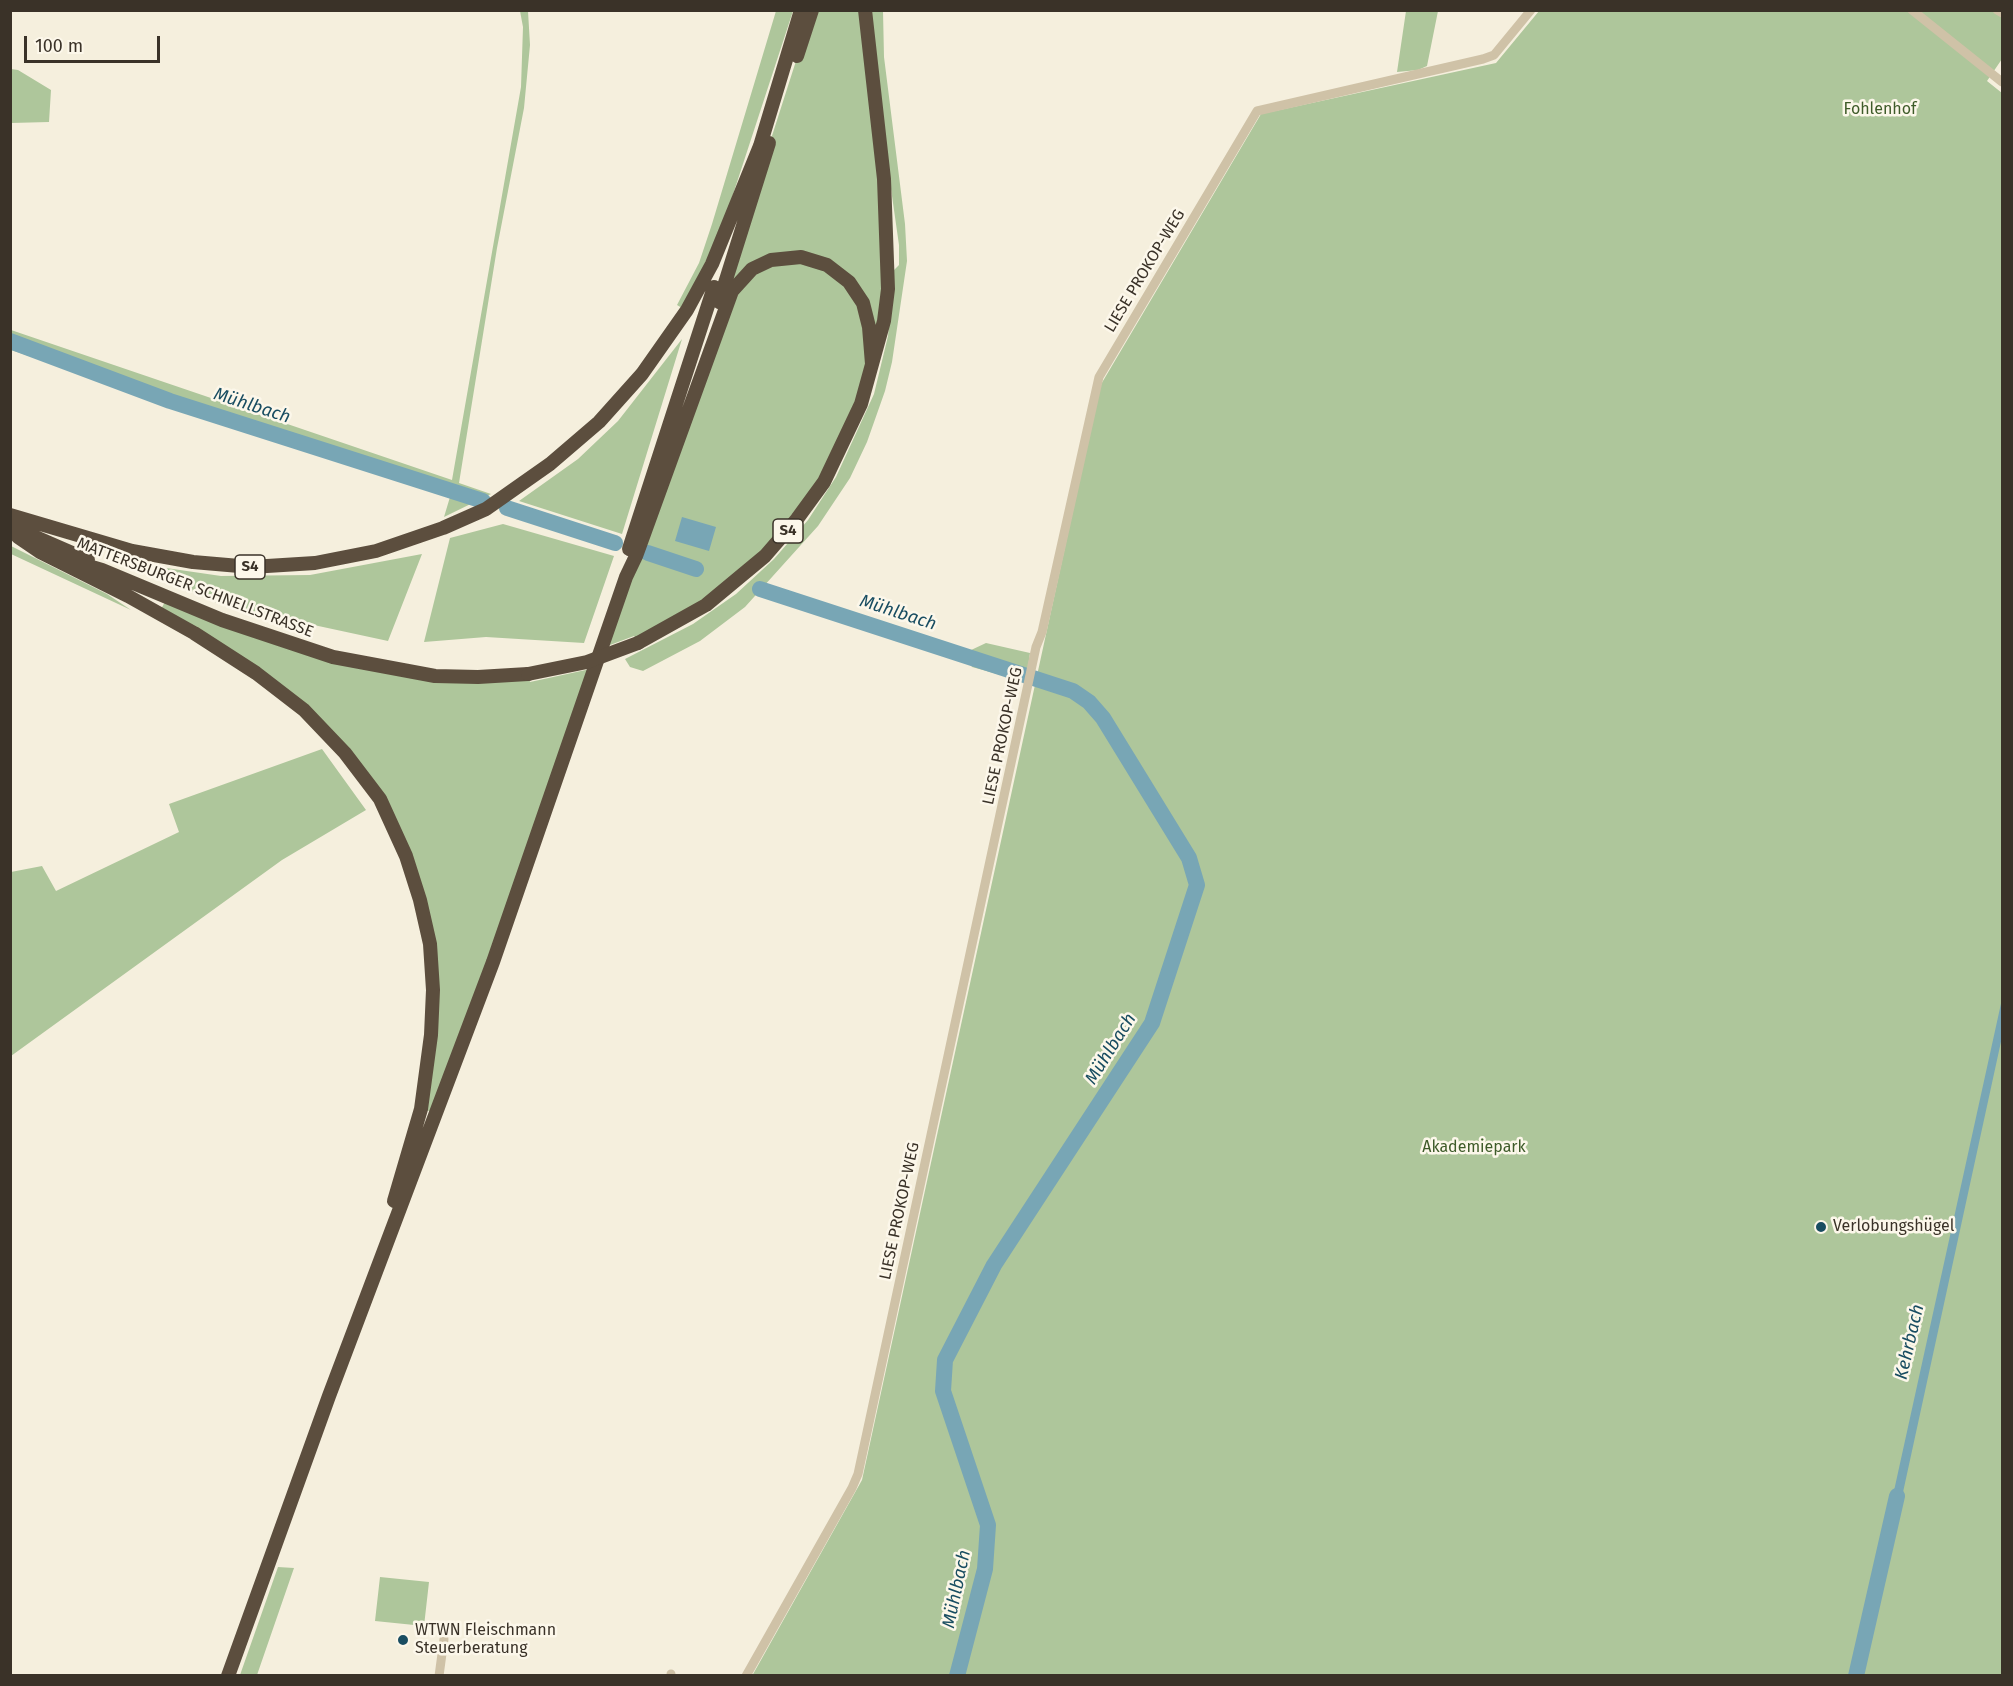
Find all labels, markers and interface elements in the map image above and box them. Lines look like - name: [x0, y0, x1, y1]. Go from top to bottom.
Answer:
- scale bar: [27, 24, 164, 62]
- text: 100 m: [35, 35, 83, 57]
- park label: Fohlenhof: [1844, 100, 1916, 120]
- street label: LIESE PROKOP-WEG: [1101, 206, 1189, 336]
- water label: Mühlbach: [211, 383, 293, 429]
- road number: S4: [773, 519, 803, 543]
- street label: MATTERSBURGER SCHNELLSTRASSE: [74, 534, 316, 642]
- road number: S4: [235, 555, 265, 579]
- water label: Mühlbach: [857, 590, 939, 636]
- street label: LIESE PROKOP-WEG: [979, 666, 1027, 806]
- water label: Mühlbach: [1081, 1010, 1141, 1088]
- park label: Akademiepark: [1422, 1138, 1526, 1158]
- street label: LIESE PROKOP-WEG: [876, 1141, 924, 1281]
- place label: Verlobungshügel: [1833, 1217, 1954, 1237]
- marker: Verlobungshügel: [1814, 1220, 1828, 1234]
- water label: Kehrbach: [1891, 1302, 1929, 1382]
- water label: Mühlbach: [938, 1548, 976, 1630]
- place label: WTWN Fleischmann Steuerberatung: [415, 1621, 556, 1659]
- marker: WTWN Fleischmann Steuerberatung: [396, 1633, 410, 1647]

